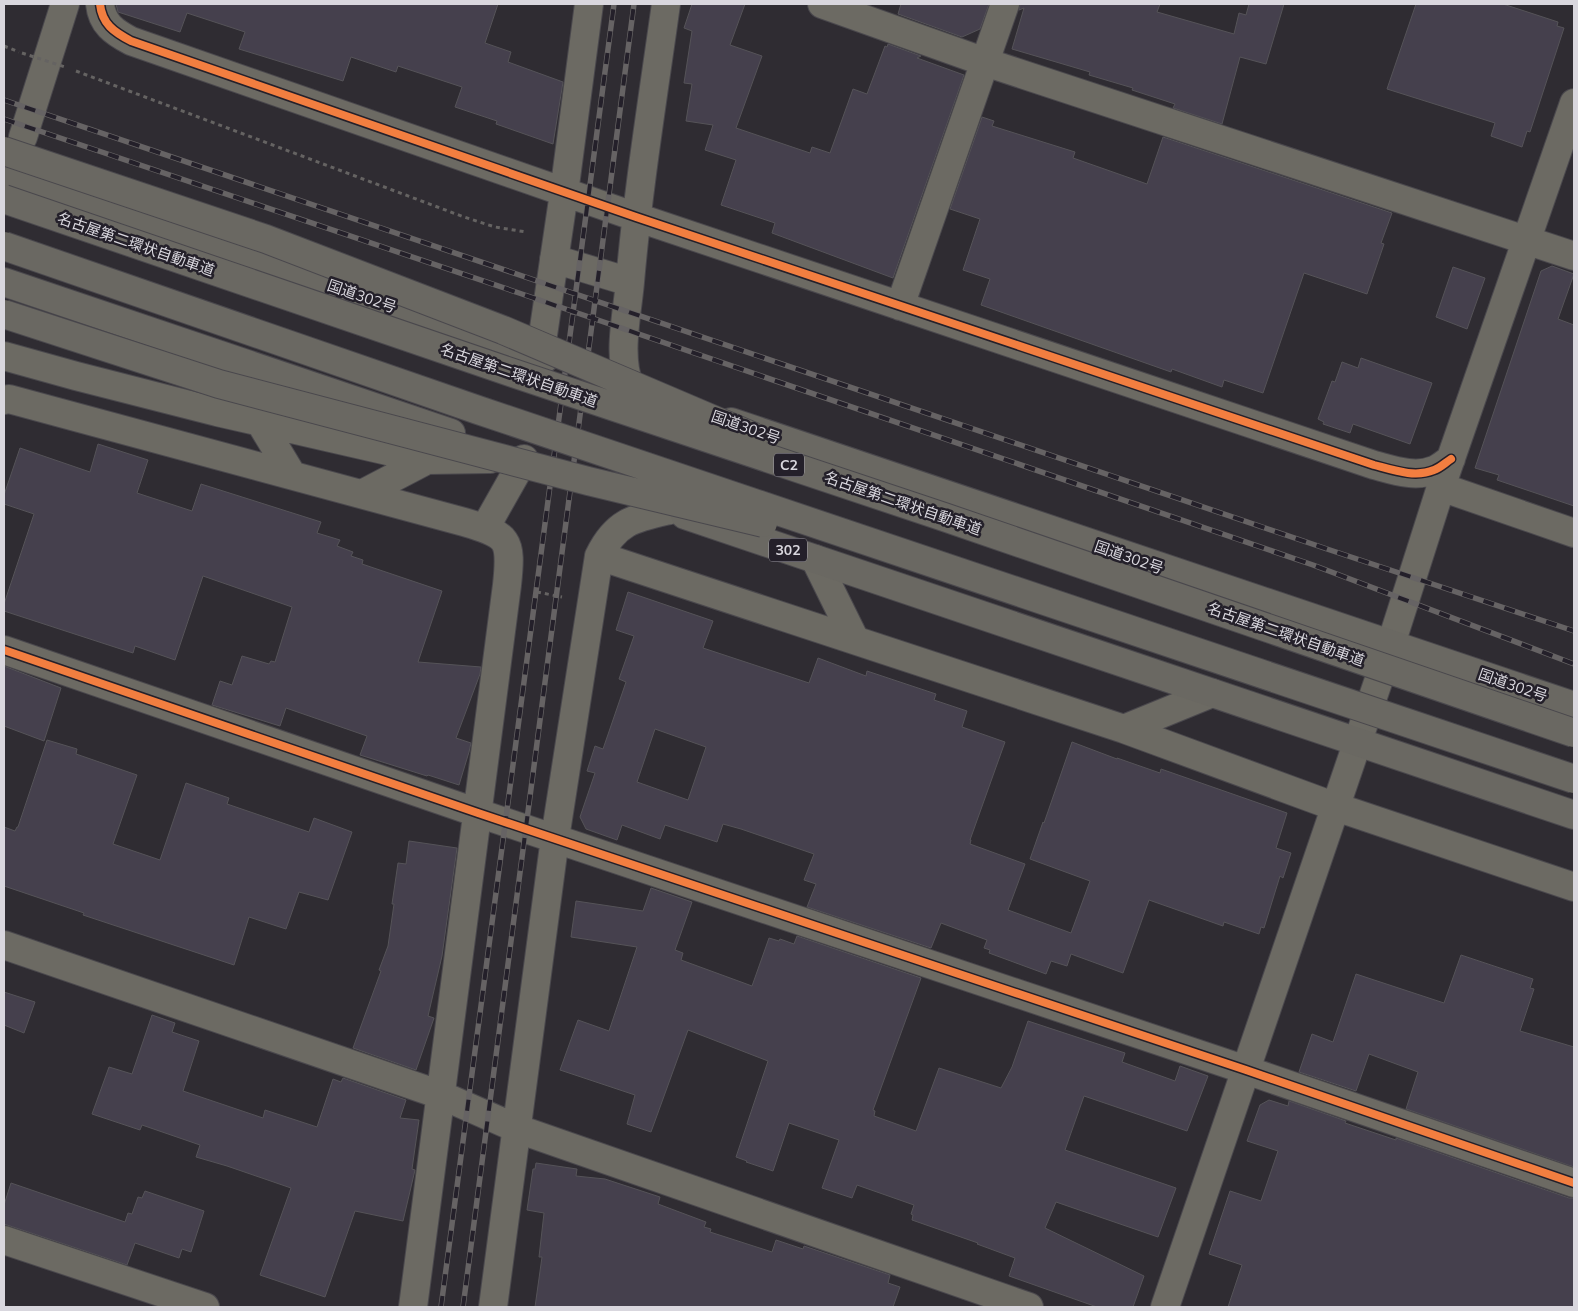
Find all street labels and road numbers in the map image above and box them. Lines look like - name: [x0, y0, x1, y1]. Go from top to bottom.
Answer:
- street label: 名古屋第二環状自動車道: [55, 208, 217, 280]
- street label: 国道302号: [325, 275, 399, 317]
- street label: 名古屋第二環状自動車道: [438, 339, 600, 411]
- street label: 国道302号: [709, 406, 783, 448]
- road number: C2: [774, 454, 804, 476]
- street label: 名古屋第二環状自動車道: [822, 467, 984, 539]
- street label: 国道302号: [1092, 536, 1166, 578]
- road number: 302: [769, 538, 807, 562]
- street label: 名古屋第二環状自動車道: [1205, 598, 1367, 670]
- street label: 国道302号: [1476, 664, 1550, 706]

